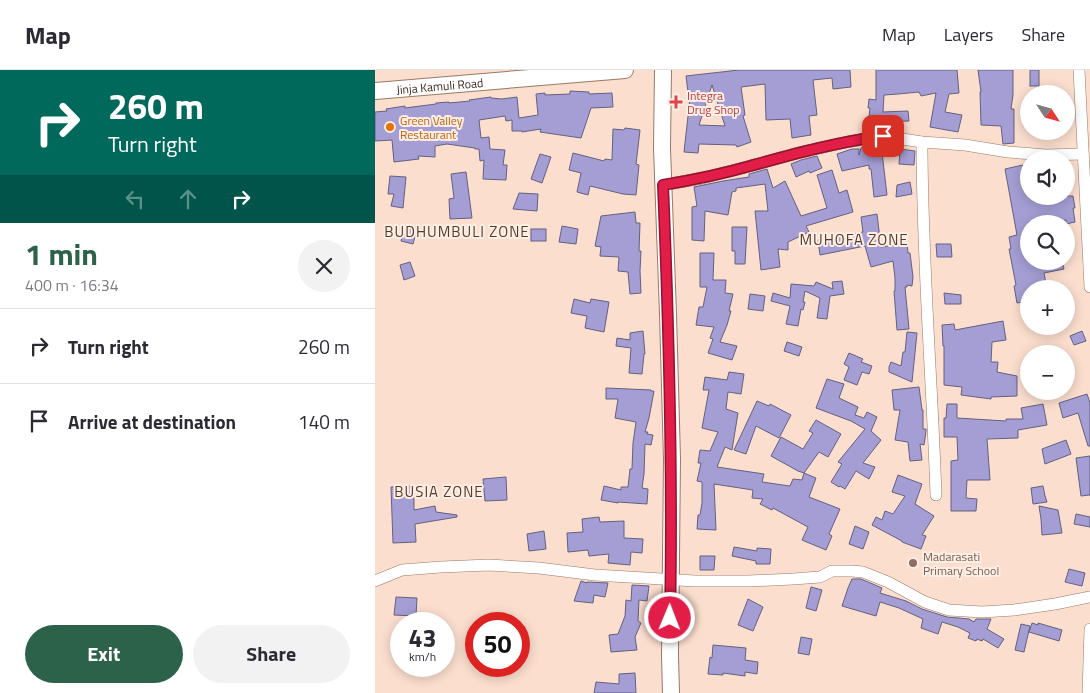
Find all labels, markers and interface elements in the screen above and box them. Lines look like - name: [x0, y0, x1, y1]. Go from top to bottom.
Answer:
- text: Map: [25, 17, 71, 53]
- text: Map: [882, 21, 916, 48]
- text: Layers: [944, 21, 993, 48]
- text: Share: [1021, 21, 1065, 48]
- street label: Jinja Kamuli Road: [396, 72, 484, 99]
- text: 260 m: [108, 79, 204, 133]
- north arrow: [1020, 85, 1075, 140]
- map controls: [1020, 85, 1075, 400]
- place label: Integra Drug Shop: [687, 86, 740, 119]
- icon: right: [25, 90, 90, 155]
- marker: Integra Drug Shop: [669, 95, 683, 109]
- place label: Green Valley Restaurant: [400, 111, 463, 144]
- pin: [862, 115, 904, 157]
- marker: Green Valley Restaurant: [384, 121, 396, 133]
- icon: arrive: [869, 122, 897, 150]
- text: Turn right: [108, 127, 197, 161]
- button: sound: [1020, 150, 1075, 205]
- icon: left: [121, 185, 149, 213]
- icon: ahead: [174, 185, 202, 213]
- icon: right: [227, 185, 255, 213]
- button: search: [1020, 215, 1075, 270]
- district label: BUDHUMBULI ZONE: [384, 220, 530, 243]
- district label: MUHOFA ZONE: [799, 228, 909, 251]
- text: 1 min: [25, 231, 98, 277]
- button: close: [298, 240, 350, 292]
- text: 400 m · 16:34: [25, 273, 119, 297]
- button: +: [1020, 280, 1075, 335]
- icon: right: [25, 332, 53, 360]
- text: Turn right: [68, 332, 149, 361]
- text: 260 m: [298, 332, 350, 361]
- button: −: [1020, 345, 1075, 400]
- icon: arrive: [25, 407, 53, 435]
- text: Arrive at destination: [68, 407, 236, 436]
- text: 140 m: [298, 407, 350, 436]
- district label: BUSIA ZONE: [394, 480, 484, 503]
- place label: Madarasati Primary School: [923, 547, 999, 580]
- marker: Madarasati Primary School: [907, 557, 919, 569]
- position arrow: [643, 591, 695, 643]
- speed limit sign: 50: [465, 612, 530, 677]
- text: 43: [408, 619, 437, 657]
- button: Exit: [25, 625, 183, 683]
- button: Share: [193, 625, 350, 683]
- text: km/h: [409, 647, 436, 666]

